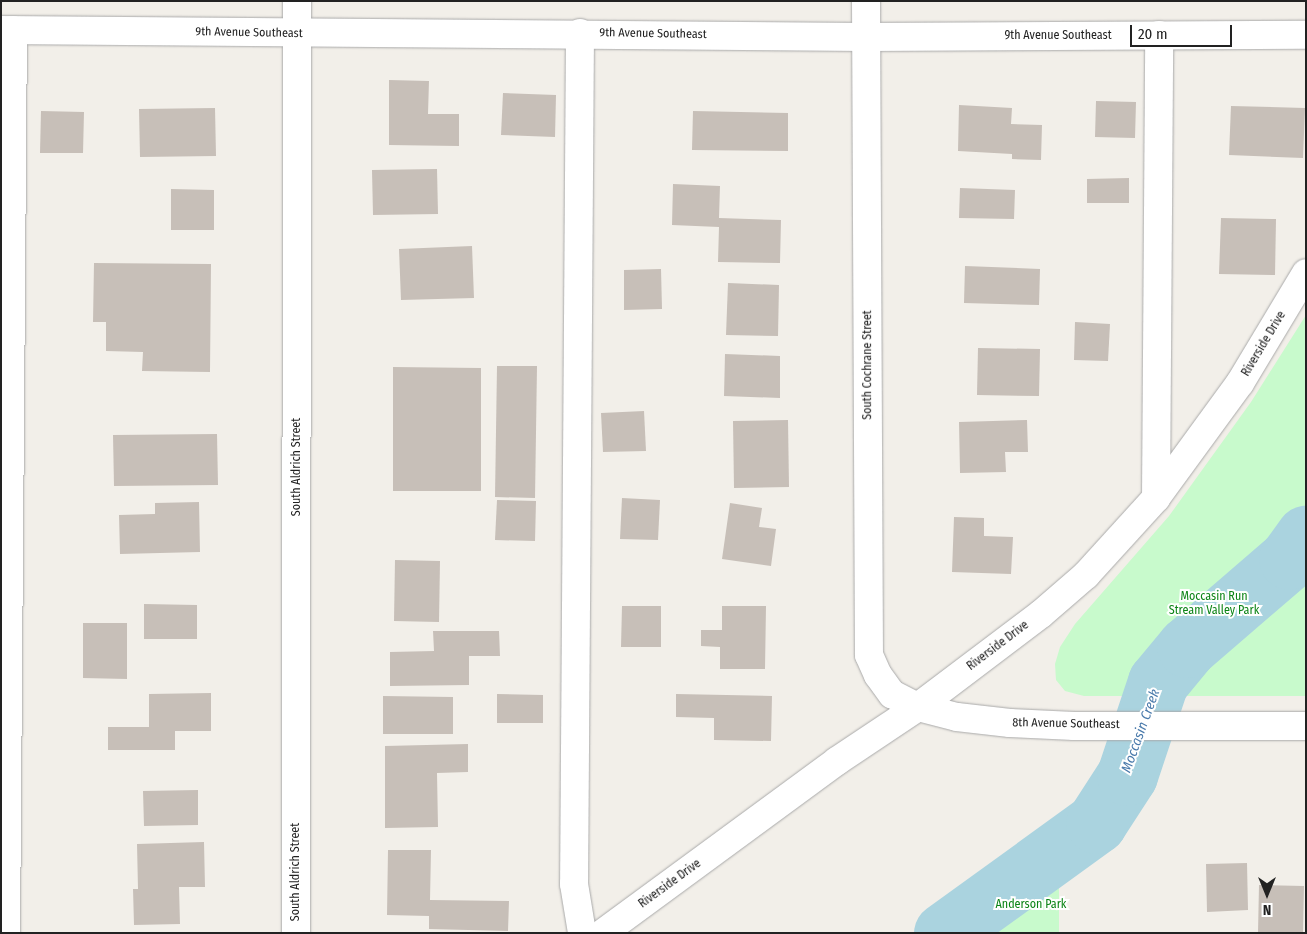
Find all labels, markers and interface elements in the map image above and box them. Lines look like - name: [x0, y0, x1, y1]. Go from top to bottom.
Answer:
- scale bar: [1132, 15, 1234, 47]
- street label: 9th Avenue Southeast: [195, 25, 303, 41]
- text: 20 m: [1138, 25, 1168, 43]
- street label: 9th Avenue Southeast: [599, 26, 707, 42]
- street label: 9th Avenue Southeast: [1004, 29, 1112, 43]
- street label: Riverside Drive: [1239, 309, 1289, 379]
- street label: South Cochrane Street: [861, 310, 875, 420]
- street label: South Aldrich Street: [290, 418, 304, 516]
- park label: Moccasin Run Stream Valley Park: [1169, 590, 1259, 618]
- street label: Riverside Drive: [964, 618, 1032, 674]
- water label: Moccasin Creek: [1118, 687, 1164, 775]
- street label: 8th Avenue Southeast: [1012, 716, 1120, 732]
- street label: South Aldrich Street: [289, 823, 303, 921]
- street label: Riverside Drive: [636, 857, 704, 911]
- north arrow: [1242, 869, 1292, 919]
- park label: Anderson Park: [996, 898, 1066, 912]
- text: N: [1263, 901, 1271, 918]

